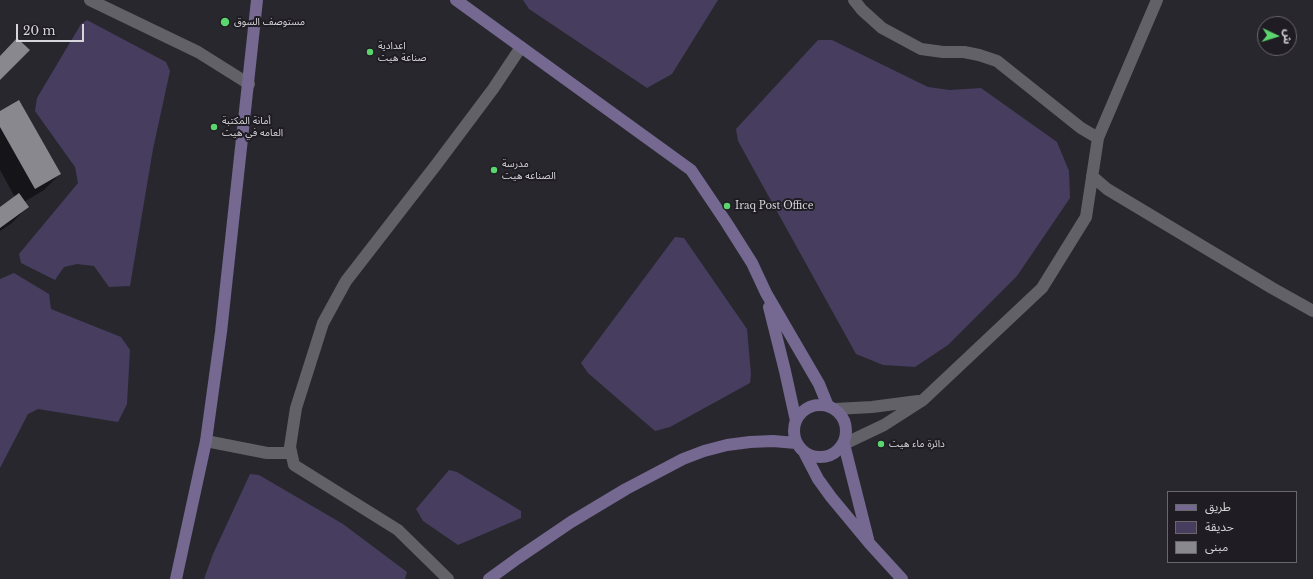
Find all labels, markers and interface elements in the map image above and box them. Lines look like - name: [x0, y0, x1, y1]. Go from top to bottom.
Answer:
- scale bar: [18, 16, 86, 42]
- marker: مستوصف السوق: [219, 16, 231, 28]
- place label: مستوصف السوق: [234, 16, 305, 28]
- north arrow: [1257, 16, 1297, 56]
- text: 20 m: [23, 23, 55, 38]
- text: ش: [1280, 29, 1295, 45]
- place label: اعدادية صناعة هيت: [378, 40, 427, 64]
- marker: اعدادية صناعة هيت: [365, 47, 375, 57]
- place label: أمانة المكتبة العامه في هيت: [222, 115, 283, 138]
- marker: أمانة المكتبة العامه في هيت: [209, 122, 219, 132]
- place label: مدرسة الصناعه هيت: [502, 158, 556, 182]
- marker: مدرسة الصناعه هيت: [489, 165, 499, 175]
- place label: Iraq Post Office: [735, 200, 813, 212]
- marker: Iraq Post Office: [722, 201, 732, 211]
- place label: دائرة ماء هيت: [889, 438, 945, 450]
- marker: دائرة ماء هيت: [876, 439, 886, 449]
- legend: [1167, 491, 1297, 563]
- text: طريق: [1205, 499, 1231, 514]
- text: حديقة: [1205, 519, 1234, 534]
- text: مبنى: [1205, 539, 1228, 554]

